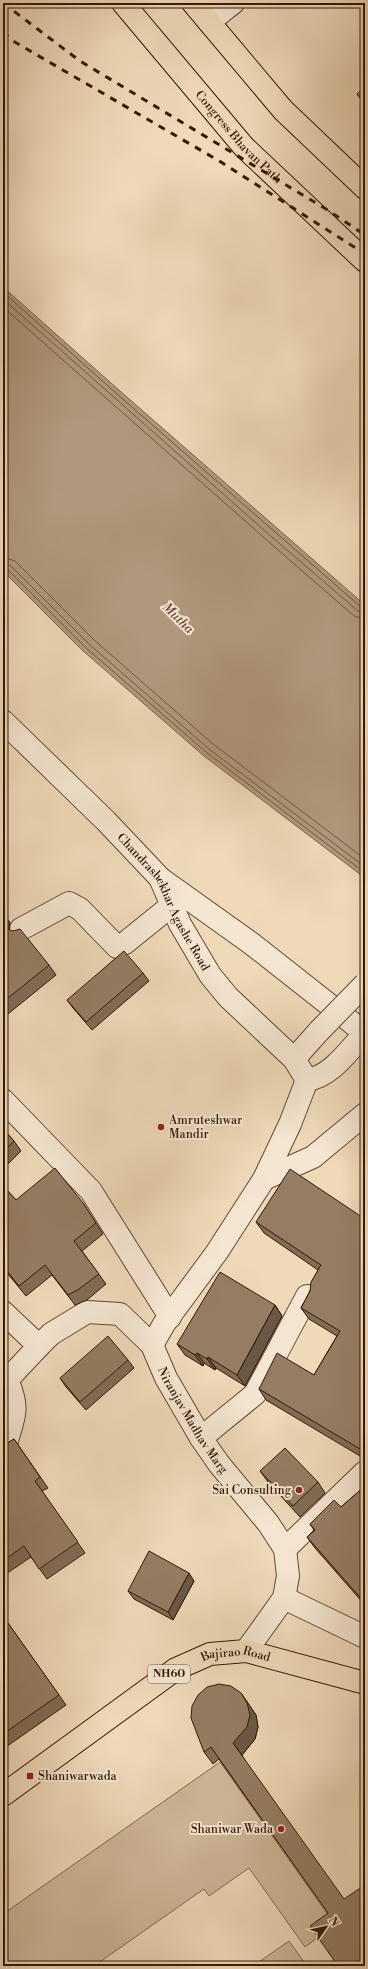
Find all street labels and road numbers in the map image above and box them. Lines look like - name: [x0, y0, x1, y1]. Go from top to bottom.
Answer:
- street label: Congress Bhavan Path: [192, 87, 285, 186]
- street label: Chandrashekhar Agashe Road: [114, 830, 213, 973]
- street label: Niranjav Madhav Marg: [155, 1364, 232, 1477]
- street label: Bajirao Road: [197, 1643, 272, 1665]
- road number: NH60: [148, 1665, 190, 1683]

